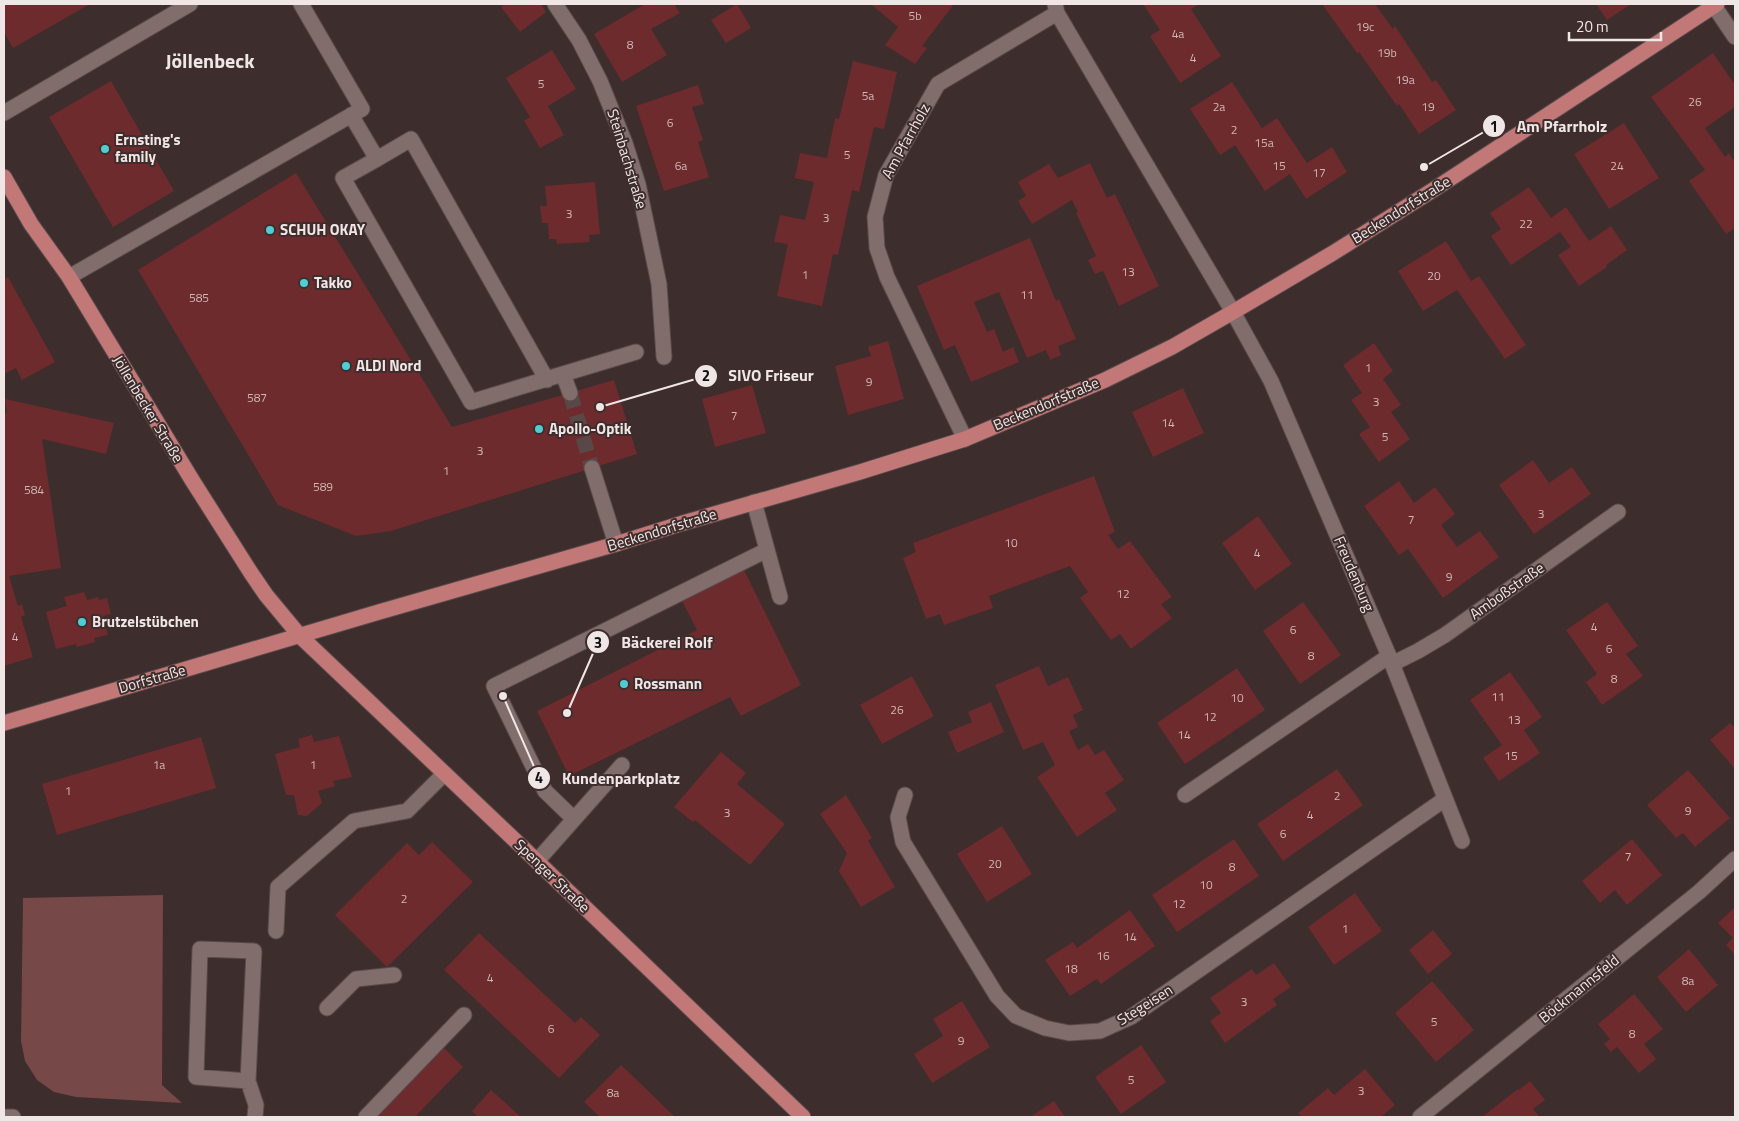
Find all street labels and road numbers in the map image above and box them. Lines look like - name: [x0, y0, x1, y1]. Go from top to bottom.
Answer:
- street label: Am Pfarrholz: [875, 99, 936, 183]
- street label: Steinbachstraße: [601, 106, 654, 212]
- street label: Beckendorfstraße: [1347, 170, 1455, 249]
- street label: Jöllenbecker Straße: [107, 351, 190, 467]
- street label: Beckendorfstraße: [989, 371, 1102, 436]
- street label: Beckendorfstraße: [604, 502, 719, 557]
- street label: Freudenburg: [1328, 532, 1381, 616]
- street label: Amboßstraße: [1464, 556, 1549, 625]
- street label: Dorfstraße: [116, 658, 188, 699]
- street label: Spenger Straße: [509, 833, 595, 918]
- street label: Böckmannsfeld: [1533, 949, 1624, 1028]
- street label: Stegeisen: [1112, 978, 1177, 1031]

